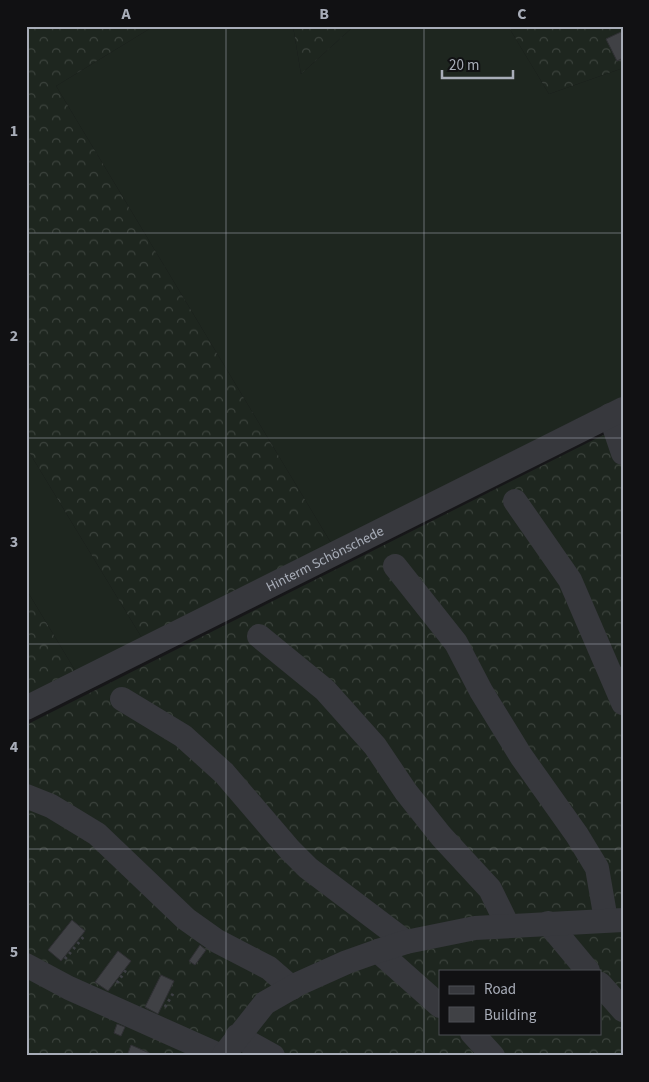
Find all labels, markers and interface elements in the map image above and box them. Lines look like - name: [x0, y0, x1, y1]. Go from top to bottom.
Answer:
- text: A: [120, 3, 131, 25]
- text: B: [319, 3, 329, 25]
- text: C: [517, 3, 527, 25]
- scale bar: [442, 48, 513, 80]
- text: 20 m: [449, 55, 479, 76]
- text: 1: [10, 120, 18, 142]
- text: 2: [10, 325, 18, 347]
- street label: Hinterm Schönschede: [263, 521, 387, 597]
- text: 3: [10, 531, 18, 553]
- text: 4: [10, 736, 19, 758]
- text: 5: [10, 941, 18, 963]
- legend: [439, 970, 602, 1034]
- text: Road: [484, 979, 516, 1000]
- text: Building: [484, 1005, 537, 1026]

